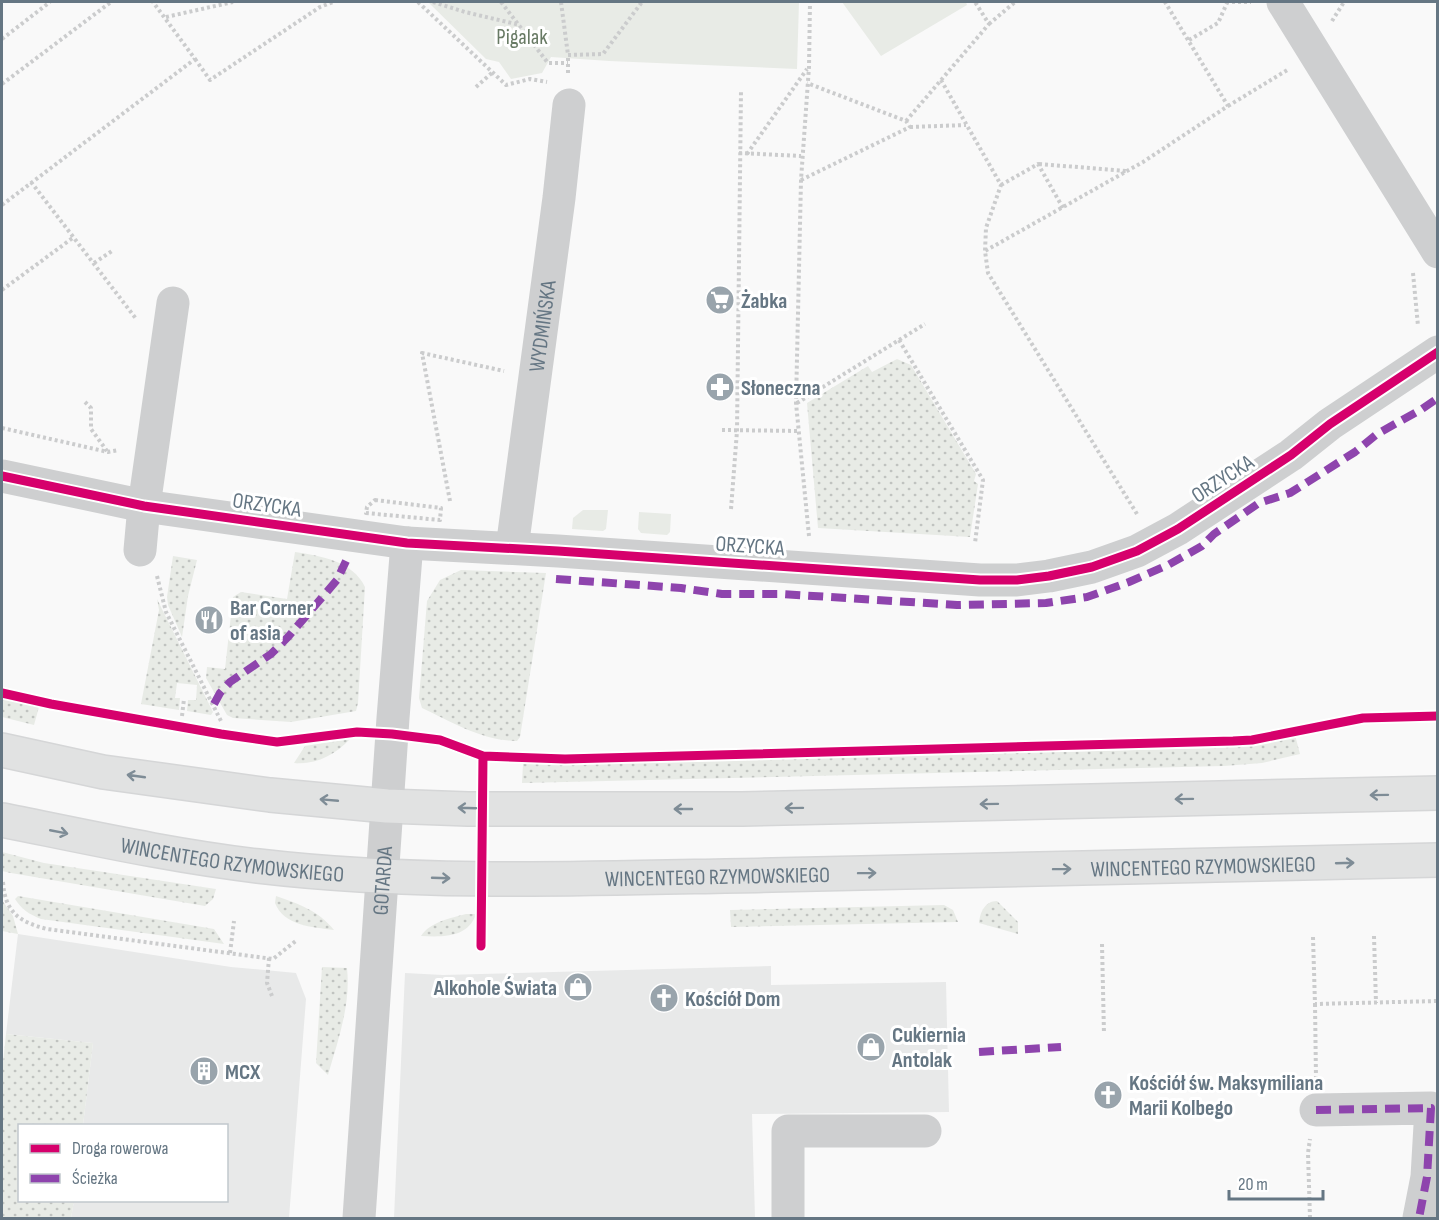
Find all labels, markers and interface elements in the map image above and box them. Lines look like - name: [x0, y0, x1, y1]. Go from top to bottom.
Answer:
- park label: Pigalak: [496, 24, 548, 51]
- street label: WYDMIŃSKA: [524, 278, 563, 374]
- supermarket icon: Żabka: [704, 284, 736, 316]
- place label: Żabka: [741, 288, 787, 315]
- pharmacy icon: Słoneczna: [704, 371, 736, 403]
- place label: Słoneczna: [741, 375, 821, 402]
- street label: ORZYCKA: [1187, 449, 1260, 509]
- street label: ORZYCKA: [231, 487, 303, 524]
- street label: ORZYCKA: [715, 531, 786, 562]
- place label: Bar Corner of asia: [230, 595, 313, 647]
- restaurant icon: Bar Corner of asia: [193, 604, 225, 636]
- one-way arrow: [126, 771, 146, 782]
- one-way arrow: [1370, 789, 1390, 800]
- one-way arrow: [1175, 793, 1195, 805]
- one-way arrow: [320, 794, 340, 805]
- one-way arrow: [980, 798, 1000, 809]
- one-way arrow: [785, 802, 805, 814]
- one-way arrow: [458, 803, 478, 814]
- one-way arrow: [674, 803, 694, 815]
- one-way arrow: [49, 827, 68, 838]
- street label: WINCENTEGO RZYMOWSKIEGO: [118, 832, 345, 889]
- street label: GOTARDA: [368, 845, 399, 916]
- street label: WINCENTEGO RZYMOWSKIEGO: [1090, 851, 1316, 884]
- one-way arrow: [1335, 857, 1355, 868]
- street label: WINCENTEGO RZYMOWSKIEGO: [605, 862, 830, 893]
- one-way arrow: [1051, 863, 1071, 875]
- one-way arrow: [856, 867, 876, 879]
- one-way arrow: [430, 872, 450, 883]
- shop icon: Alkohole Świata: [562, 971, 594, 1003]
- place label: Alkohole Świata: [433, 975, 557, 1002]
- church icon: Kościół Dom: [648, 982, 680, 1014]
- place label: Kościół Dom: [685, 986, 780, 1013]
- place label: Cukiernia Antolak: [891, 1022, 966, 1074]
- shop icon: Cukiernia Antolak: [855, 1031, 887, 1063]
- building icon: MCX: [188, 1055, 220, 1087]
- place label: MCX: [225, 1059, 261, 1086]
- place label: Kościół św. Maksymiliana Marii Kolbego: [1129, 1070, 1323, 1122]
- church icon: Kościół św. Maksymiliana Marii Kolbego: [1092, 1079, 1124, 1111]
- legend: [18, 1124, 228, 1202]
- text: Droga rowerowa: [72, 1138, 169, 1159]
- scale bar: [1229, 1163, 1324, 1201]
- text: Ścieżka: [72, 1168, 118, 1189]
- text: 20 m: [1238, 1174, 1268, 1195]

